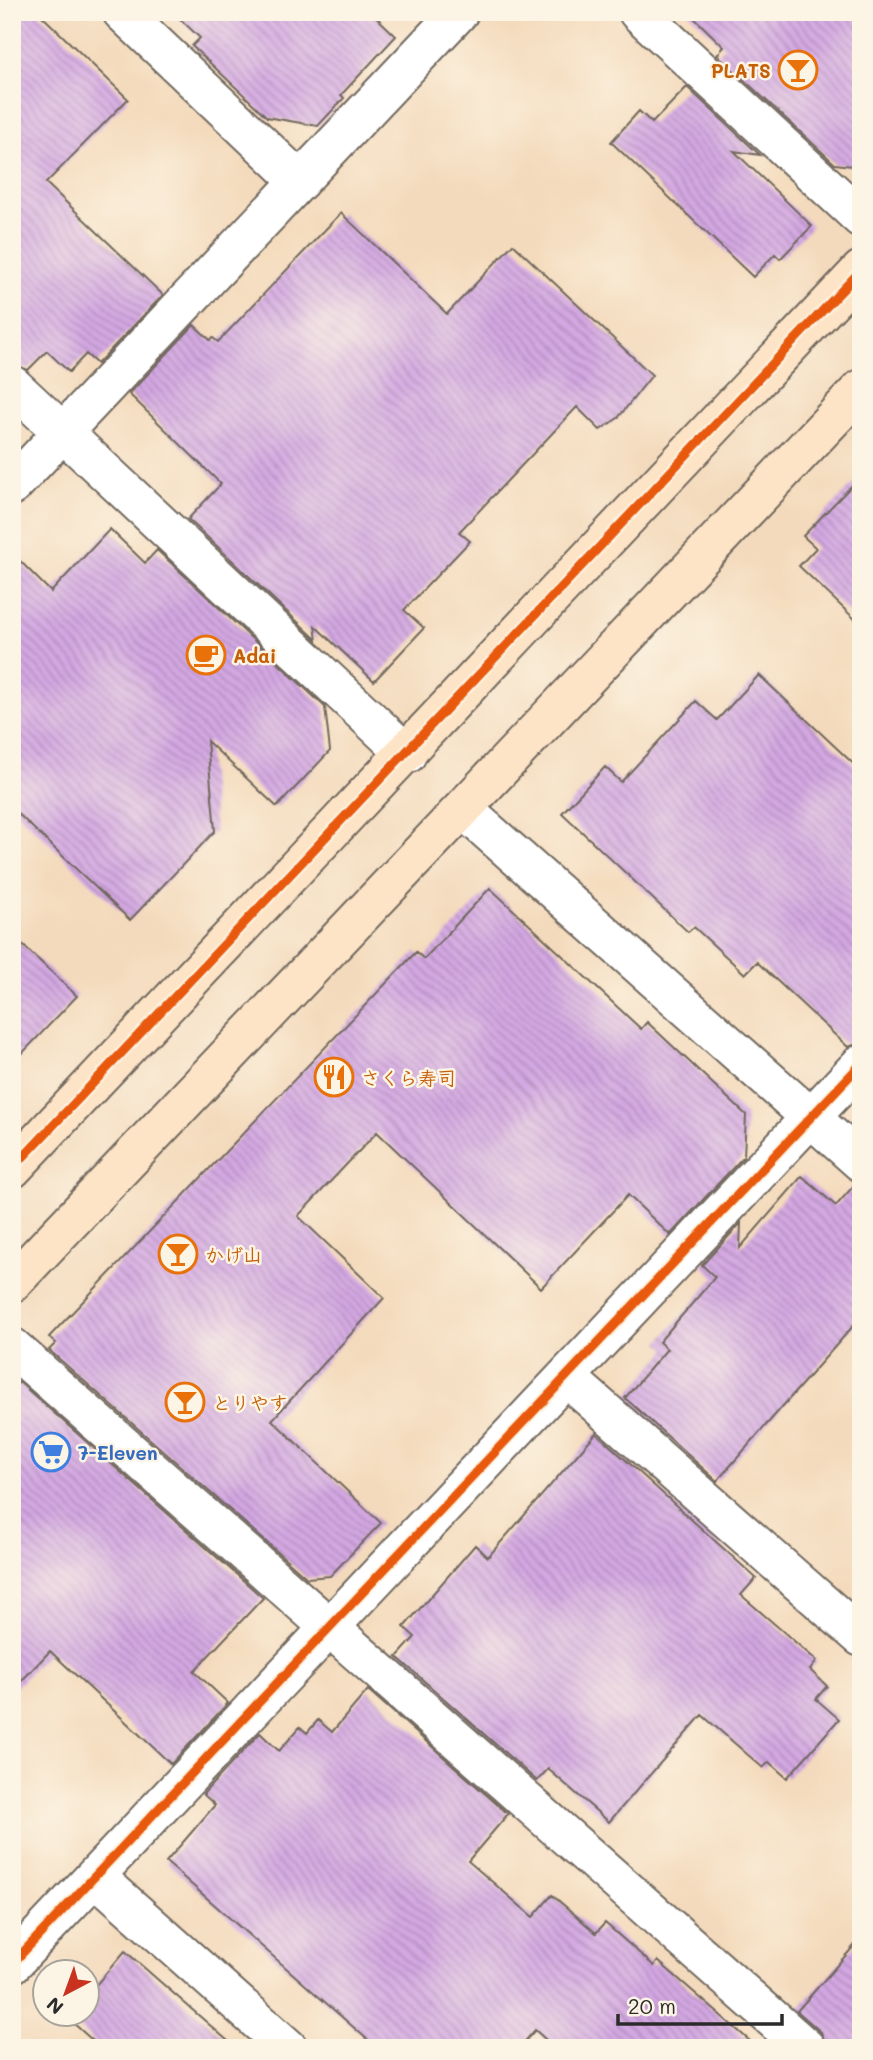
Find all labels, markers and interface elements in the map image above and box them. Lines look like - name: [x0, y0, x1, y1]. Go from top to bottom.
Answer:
- bar icon: PLATS: [777, 49, 819, 91]
- place label: PLATS: [711, 58, 771, 83]
- cafe icon: Adai: [185, 634, 227, 676]
- place label: Adai: [233, 643, 276, 668]
- restaurant icon: さくら寿司: [313, 1056, 355, 1098]
- place label: さくら寿司: [361, 1065, 456, 1090]
- bar icon: かげ山: [157, 1233, 199, 1275]
- place label: かげ山: [205, 1242, 262, 1267]
- bar icon: とりやす: [164, 1381, 206, 1423]
- place label: とりやす: [212, 1390, 288, 1415]
- supermarket icon: 7-Eleven: [30, 1431, 72, 1473]
- place label: 7-Eleven: [78, 1440, 158, 1465]
- north arrow: [32, 1958, 102, 2028]
- scale bar: [618, 1983, 782, 2027]
- text: N: [41, 1992, 68, 2020]
- text: 20 m: [628, 1992, 676, 2019]

